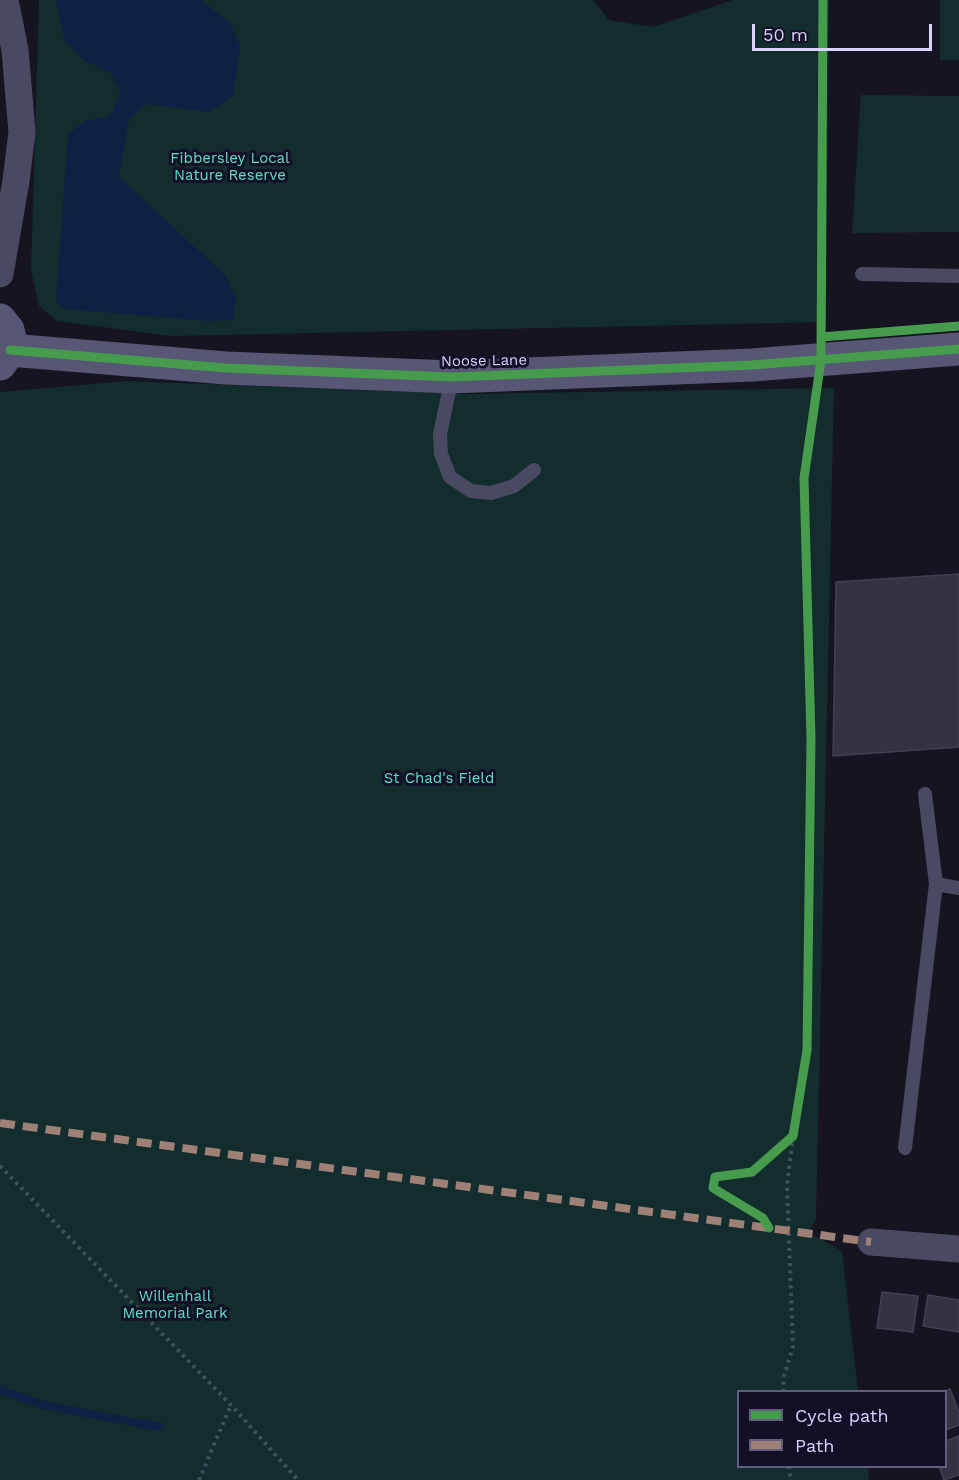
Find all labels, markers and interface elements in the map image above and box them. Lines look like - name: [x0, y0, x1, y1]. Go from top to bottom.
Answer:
- scale bar: [755, 12, 935, 50]
- text: 50 m: [763, 24, 808, 45]
- park label: Fibbersley Local Nature Reserve: [170, 150, 290, 185]
- street label: Noose Lane: [441, 351, 527, 371]
- park label: St Chad's Field: [384, 770, 494, 788]
- park label: Willenhall Memorial Park: [122, 1288, 228, 1323]
- legend: [737, 1390, 947, 1468]
- text: Cycle path: [795, 1405, 889, 1426]
- text: Path: [795, 1435, 835, 1456]

